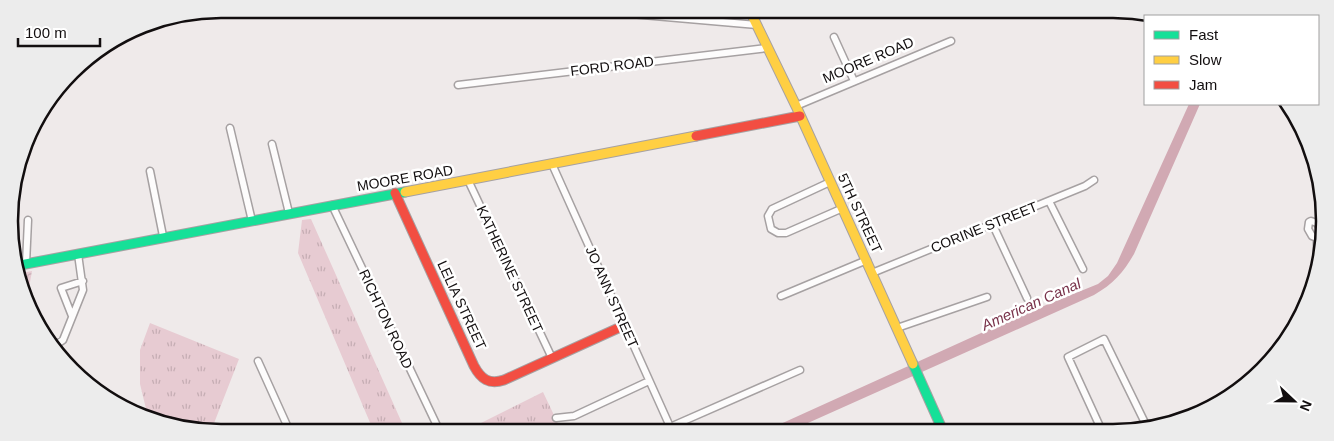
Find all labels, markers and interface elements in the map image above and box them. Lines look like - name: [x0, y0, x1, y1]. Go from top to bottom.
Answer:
- scale bar: [18, 15, 100, 47]
- legend: [1144, 15, 1319, 105]
- text: 100 m: [25, 24, 67, 41]
- text: Fast: [1189, 26, 1219, 43]
- street label: MOORE ROAD: [820, 34, 916, 86]
- text: Slow: [1189, 51, 1222, 68]
- street label: FORD ROAD: [569, 53, 655, 79]
- text: Jam: [1189, 76, 1217, 93]
- street label: MOORE ROAD: [356, 162, 454, 194]
- street label: 5TH STREET: [835, 171, 886, 256]
- street label: CORINE STREET: [928, 198, 1040, 256]
- street label: KATHERINE STREET: [474, 203, 547, 335]
- street label: JO ANN STREET: [582, 244, 642, 351]
- street label: LELIA STREET: [434, 258, 490, 353]
- street label: RICHTON ROAD: [356, 267, 416, 371]
- water label: American Canal: [978, 274, 1084, 334]
- north arrow: [1269, 376, 1319, 426]
- text: N: [1297, 398, 1315, 414]

